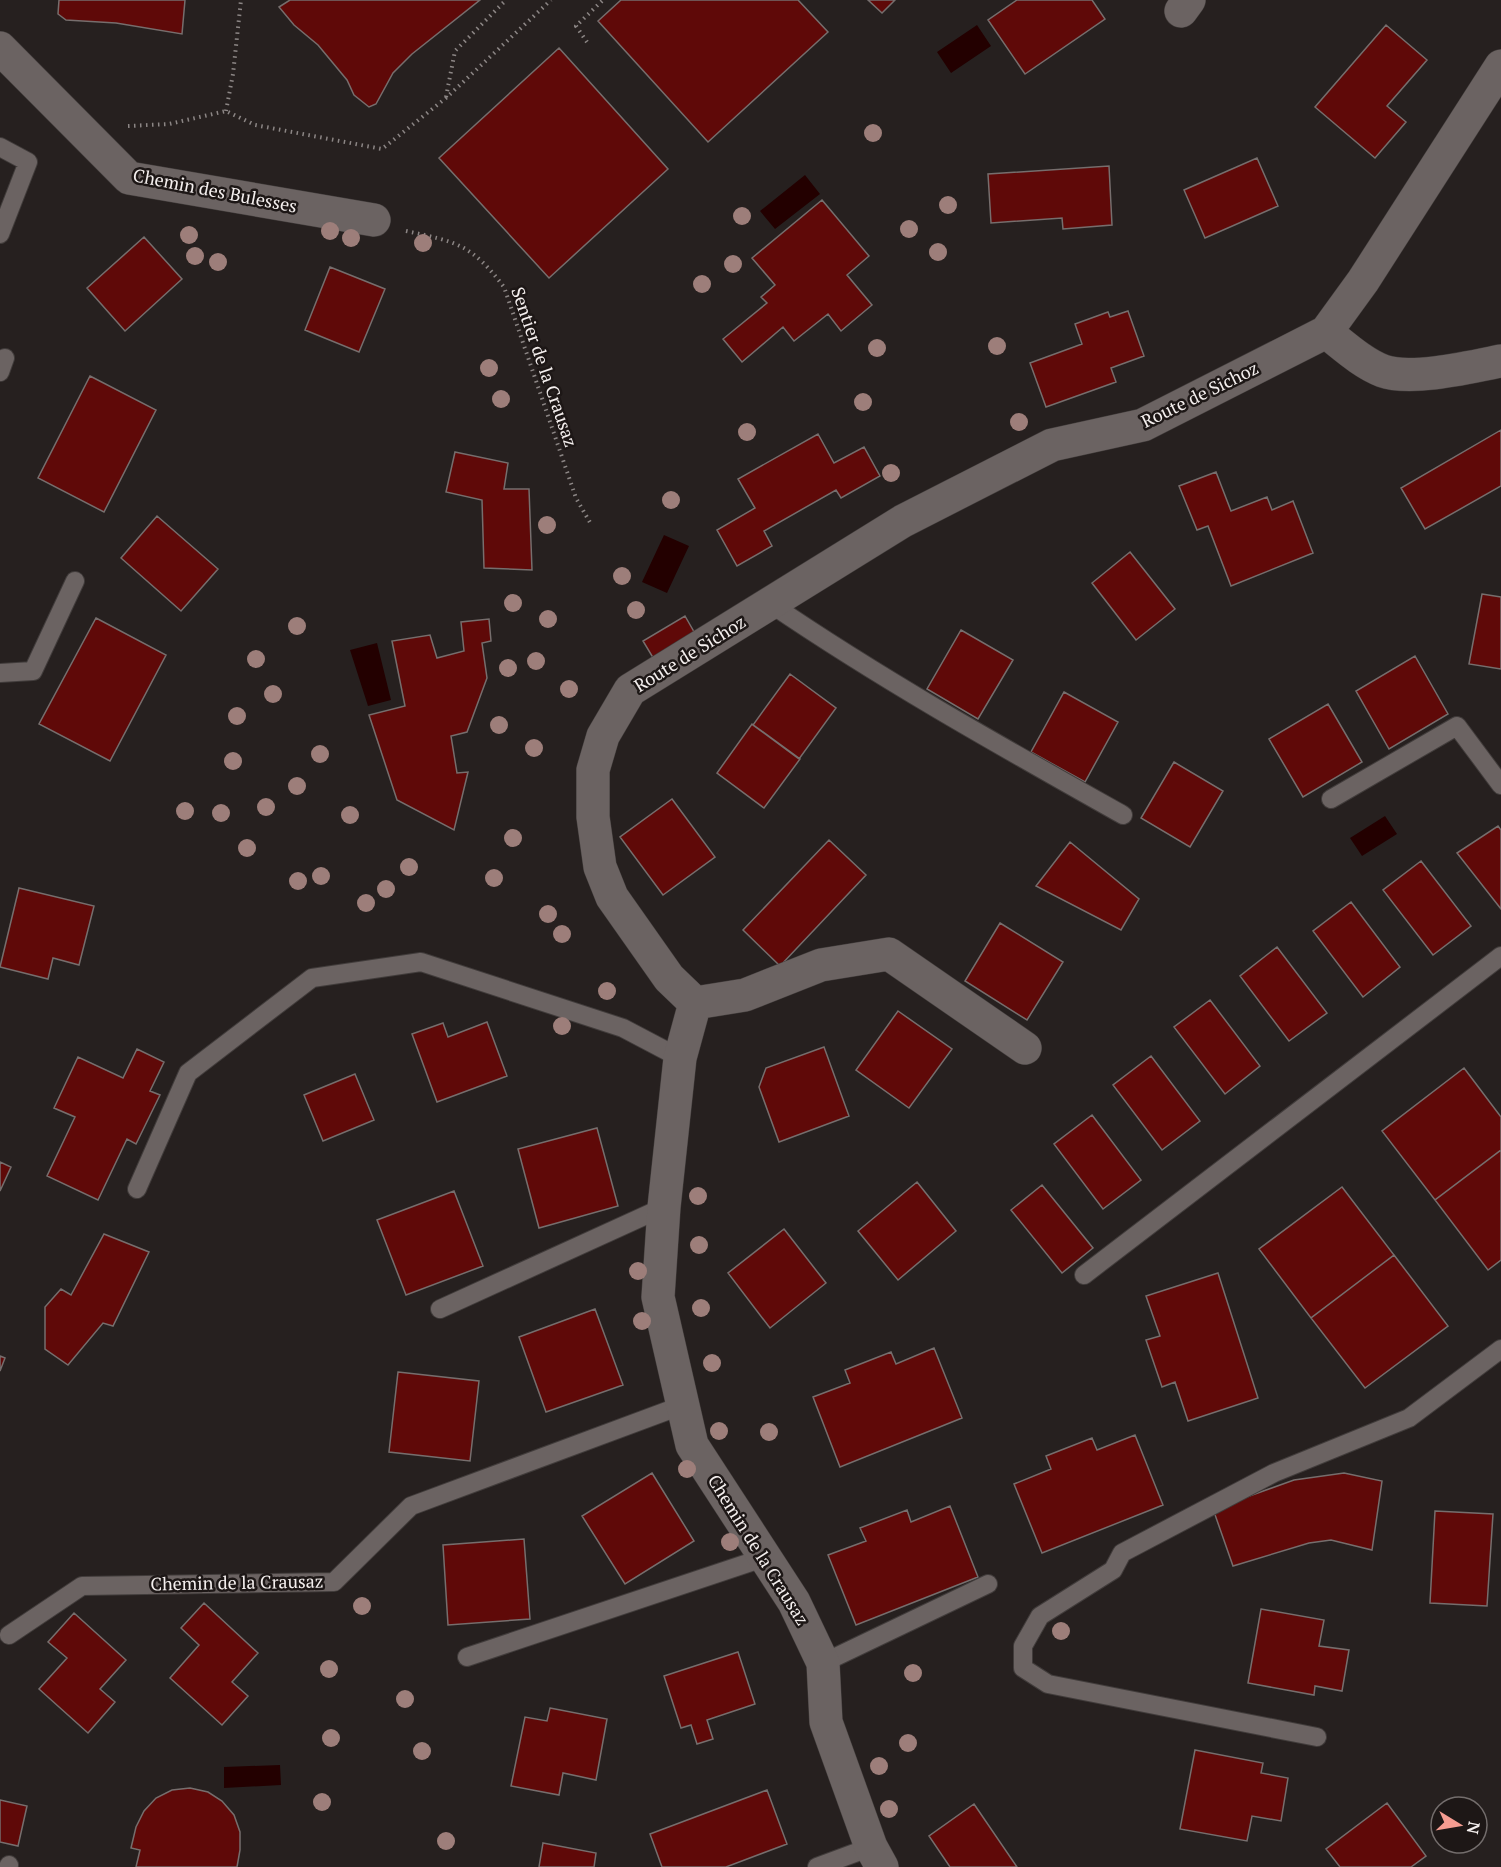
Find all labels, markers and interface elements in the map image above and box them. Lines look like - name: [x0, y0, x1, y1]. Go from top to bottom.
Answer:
- street label: Chemin des Bulesses: [131, 162, 299, 218]
- street label: Sentier de la Crausaz: [506, 283, 584, 450]
- street label: Route de Sichoz: [1137, 355, 1262, 433]
- street label: Route de Sichoz: [629, 609, 750, 697]
- street label: Chemin de la Crausaz: [703, 1470, 815, 1629]
- street label: Chemin de la Crausaz: [150, 1568, 324, 1596]
- north arrow: [1429, 1795, 1489, 1855]
- text: N: [1462, 1820, 1486, 1836]

